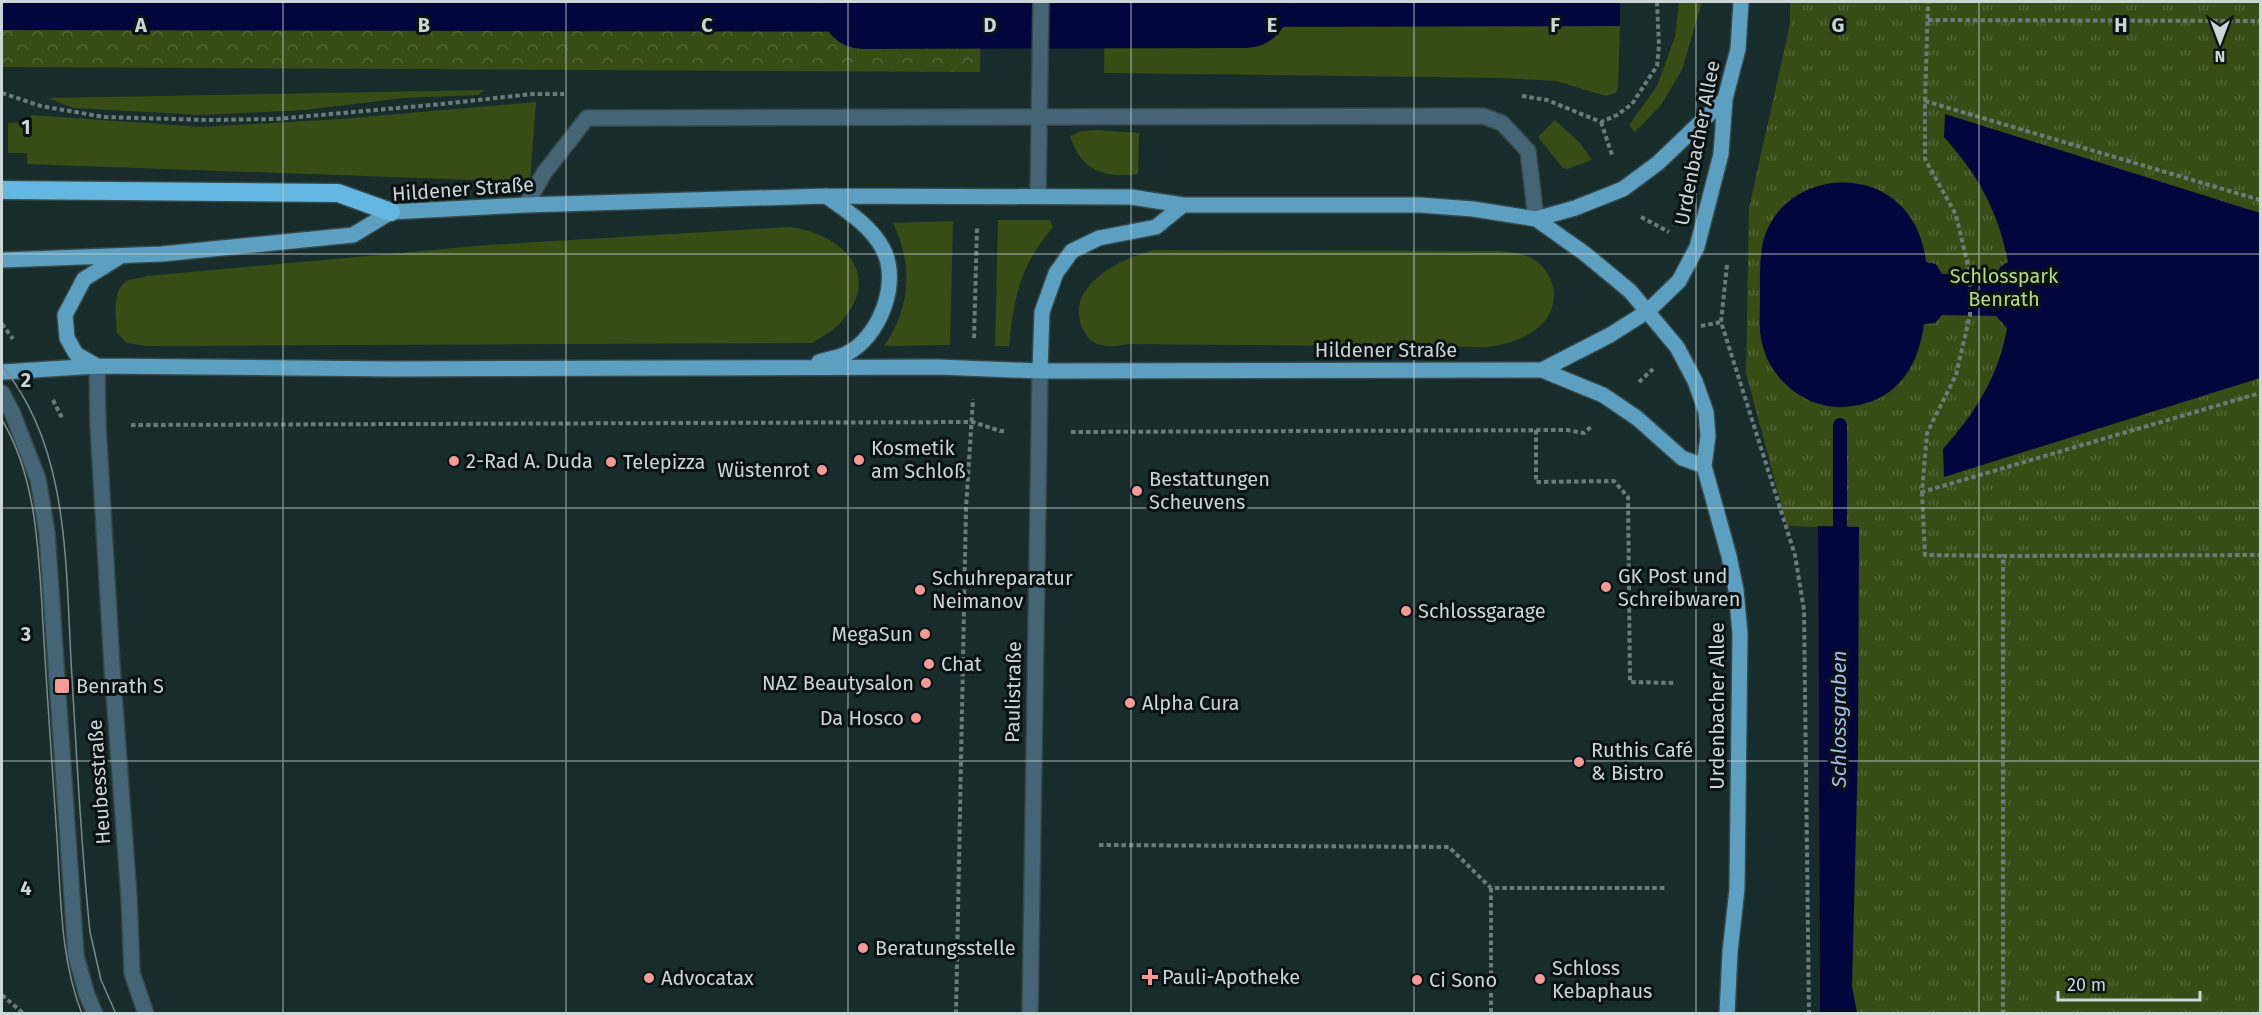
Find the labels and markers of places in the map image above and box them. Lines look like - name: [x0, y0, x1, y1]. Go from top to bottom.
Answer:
- place label: Kosmetik am Schloß: [871, 436, 966, 483]
- place label: 2-Rad A. Duda: [466, 449, 593, 473]
- place label: Telepizza: [623, 450, 705, 474]
- marker: Kosmetik am Schloß: [852, 453, 866, 467]
- marker: 2-Rad A. Duda: [447, 454, 461, 468]
- marker: Telepizza: [604, 455, 618, 469]
- place label: Wüstenrot: [717, 458, 811, 482]
- marker: Wüstenrot: [815, 463, 829, 477]
- place label: Bestattungen Scheuvens: [1149, 467, 1270, 514]
- marker: Bestattungen Scheuvens: [1130, 484, 1144, 498]
- place label: GK Post und Schreibwaren: [1618, 564, 1740, 611]
- place label: Schuhreparatur Neimanov: [932, 566, 1073, 613]
- marker: GK Post und Schreibwaren: [1599, 580, 1613, 594]
- marker: Schuhreparatur Neimanov: [913, 583, 927, 597]
- place label: Schlossgarage: [1418, 599, 1546, 623]
- marker: Schlossgarage: [1399, 604, 1413, 618]
- place label: MegaSun: [831, 622, 913, 646]
- marker: MegaSun: [918, 627, 932, 641]
- place label: Chat: [941, 652, 983, 676]
- marker: Chat: [922, 657, 936, 671]
- place label: NAZ Beautysalon: [762, 671, 914, 695]
- place label: Benrath S: [76, 674, 164, 698]
- marker: NAZ Beautysalon: [919, 676, 933, 690]
- marker: Benrath S: [53, 677, 71, 695]
- place label: Alpha Cura: [1142, 691, 1240, 715]
- marker: Alpha Cura: [1123, 696, 1137, 710]
- place label: Da Hosco: [820, 706, 904, 730]
- marker: Da Hosco: [909, 711, 923, 725]
- place label: Ruthis Café & Bistro: [1591, 738, 1693, 785]
- marker: Ruthis Café & Bistro: [1572, 755, 1586, 769]
- place label: Beratungsstelle: [875, 936, 1016, 960]
- marker: Beratungsstelle: [856, 941, 870, 955]
- place label: Schloss Kebaphaus: [1552, 956, 1652, 1003]
- place label: Pauli-Apotheke: [1162, 965, 1300, 989]
- place label: Advocatax: [661, 966, 754, 990]
- place label: Ci Sono: [1429, 968, 1497, 992]
- marker: Pauli-Apotheke: [1143, 970, 1157, 984]
- marker: Advocatax: [642, 971, 656, 985]
- marker: Schloss Kebaphaus: [1533, 972, 1547, 986]
- marker: Ci Sono: [1410, 973, 1424, 987]

